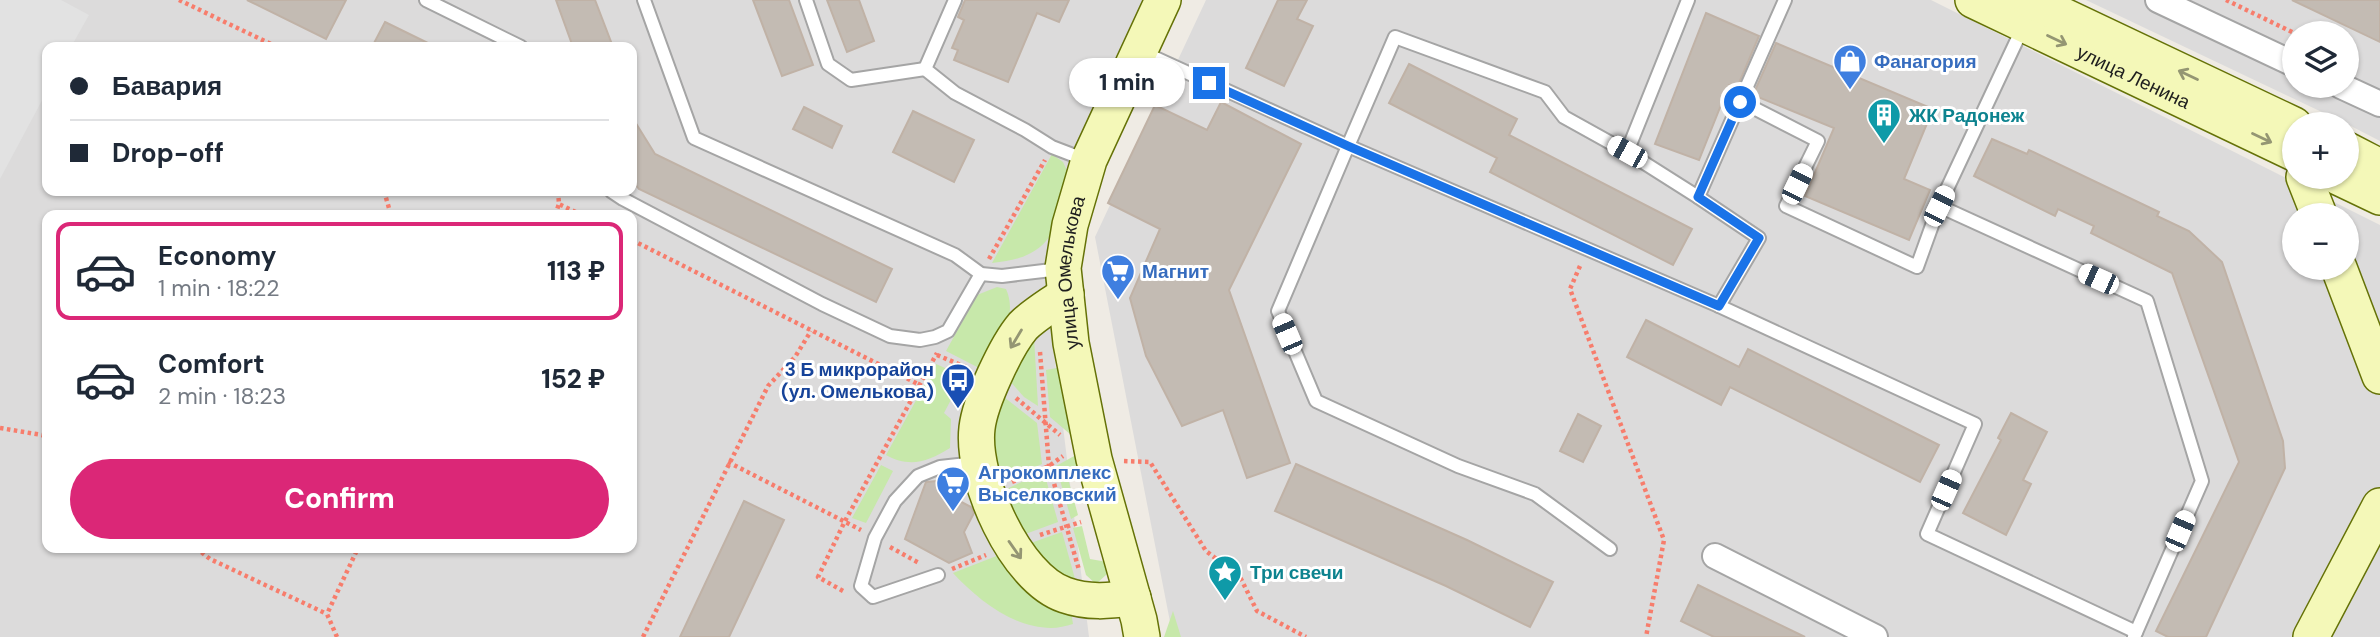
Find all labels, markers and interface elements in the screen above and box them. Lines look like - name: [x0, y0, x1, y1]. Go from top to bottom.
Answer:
- map controls: [2282, 21, 2359, 280]
- button: layers: [2282, 21, 2359, 98]
- one-way arrow: [2046, 34, 2067, 47]
- street label: улица Ленина: [2073, 39, 2195, 114]
- shop icon: Фанагория: [1831, 42, 1869, 91]
- place label: Фанагория: [1874, 49, 1976, 74]
- callout: 1 min: [1069, 58, 1184, 108]
- text: 1 min: [1099, 67, 1155, 97]
- route end: [1193, 67, 1225, 99]
- one-way arrow: [2178, 68, 2199, 81]
- text: Бавария: [112, 69, 222, 103]
- route start: [1724, 86, 1756, 118]
- building icon: ЖК Радонеж: [1865, 96, 1903, 145]
- place label: ЖК Радонеж: [1908, 103, 2025, 128]
- button: +: [2282, 112, 2359, 189]
- one-way arrow: [2251, 132, 2272, 145]
- car: [1604, 133, 1651, 171]
- text: Drop-off: [112, 136, 224, 170]
- car: [1779, 161, 1816, 207]
- car: [1921, 183, 1958, 229]
- street label: улица Омелькова: [1050, 192, 1091, 352]
- button: −: [2282, 203, 2359, 280]
- text: Economy: [158, 239, 276, 273]
- icon: car: [74, 240, 137, 303]
- supermarket icon: Магнит: [1099, 252, 1137, 301]
- text: 113 ₽: [547, 254, 605, 288]
- place label: Магнит: [1142, 259, 1209, 284]
- car: [2075, 261, 2122, 297]
- text: 1 min · 18:22: [158, 273, 280, 303]
- car: [1270, 311, 1305, 357]
- one-way arrow: [1009, 328, 1023, 348]
- text: Comfort: [158, 347, 264, 381]
- icon: car: [74, 348, 137, 411]
- place label: 3 Б микрорайон (ул. Омелькова): [781, 357, 934, 404]
- bus stop icon: 3 Б микрорайон (ул. Омелькова): [939, 361, 977, 410]
- text: 152 ₽: [541, 362, 605, 396]
- text: 2 min · 18:23: [158, 381, 286, 411]
- button: Confirm: [70, 459, 609, 539]
- place label: Агрокомплекс Выселковский: [978, 460, 1117, 507]
- supermarket icon: Агрокомплекс Выселковский: [934, 464, 972, 513]
- car: [1928, 467, 1965, 513]
- car: [2163, 508, 2198, 554]
- one-way arrow: [1008, 540, 1022, 559]
- place icon: Три свечи: [1206, 553, 1244, 602]
- place label: Три свечи: [1250, 560, 1343, 585]

